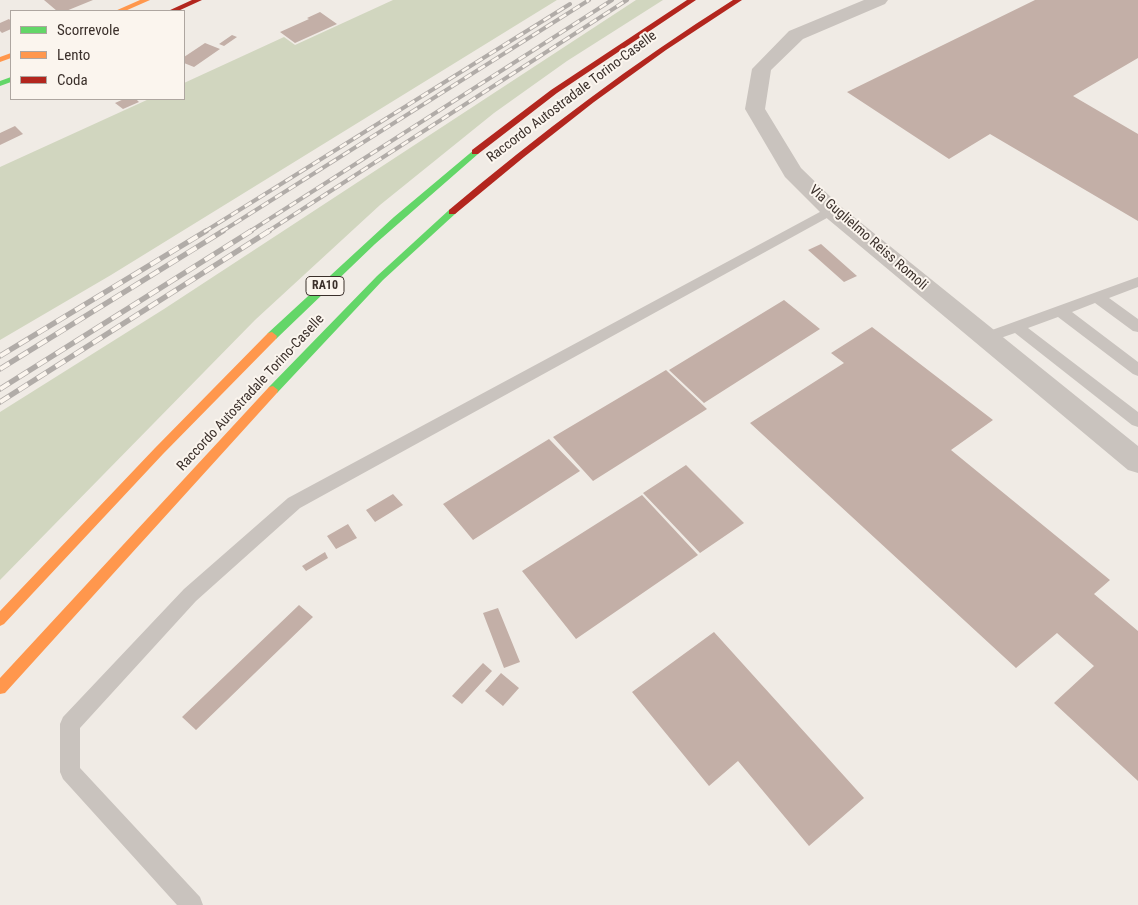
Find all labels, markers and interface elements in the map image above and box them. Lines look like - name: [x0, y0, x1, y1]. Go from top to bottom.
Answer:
- legend: [10, 10, 185, 100]
- text: Scorrevole: [57, 21, 119, 39]
- street label: Raccordo Autostradale Torino-Caselle: [484, 28, 660, 166]
- text: Lento: [57, 46, 90, 64]
- text: Coda: [57, 71, 88, 89]
- street label: Via Guglielmo Reiss Romoli: [805, 182, 931, 294]
- road number: RA10: [306, 276, 344, 296]
- street label: Raccordo Autostradale Torino-Caselle: [174, 311, 328, 475]

